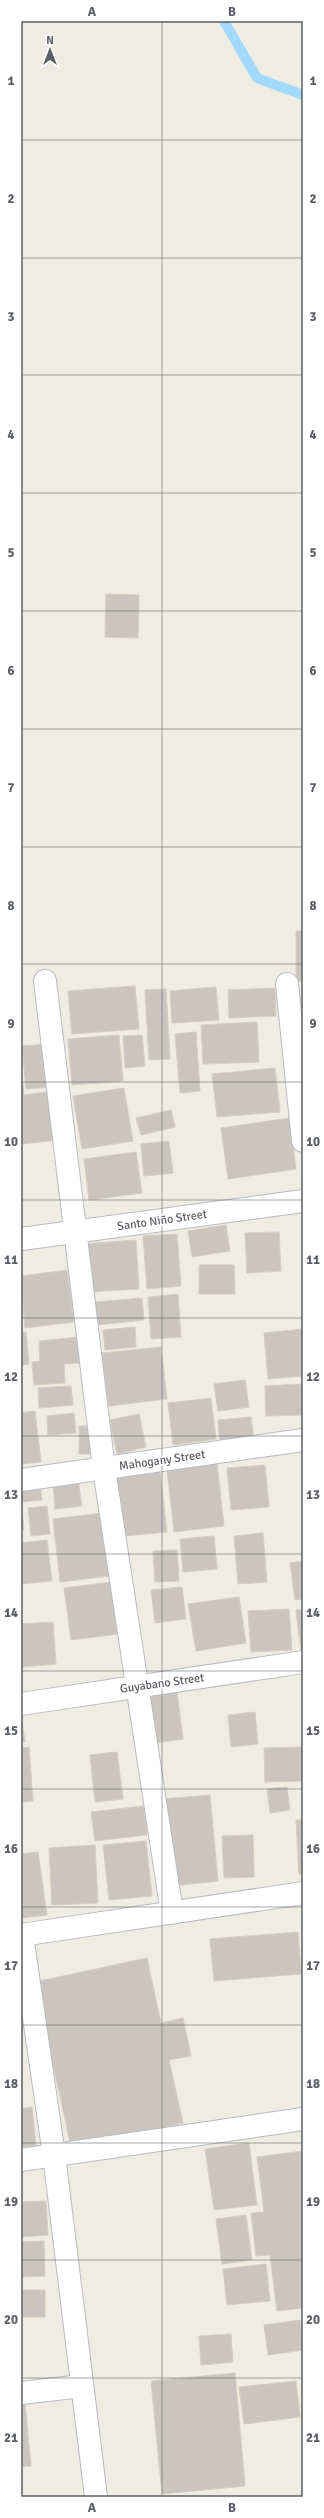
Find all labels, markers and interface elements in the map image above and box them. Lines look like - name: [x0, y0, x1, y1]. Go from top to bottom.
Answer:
- text: A: [88, 4, 97, 20]
- text: B: [228, 4, 236, 20]
- north arrow: [30, 30, 70, 70]
- text: N: [46, 34, 54, 47]
- text: 1: [7, 73, 15, 89]
- text: 1: [309, 73, 317, 89]
- text: 2: [7, 191, 15, 207]
- text: 2: [309, 191, 317, 207]
- text: 3: [7, 309, 15, 325]
- text: 3: [309, 309, 317, 325]
- text: 4: [7, 427, 15, 443]
- text: 4: [309, 427, 317, 443]
- text: 5: [7, 545, 15, 561]
- text: 5: [309, 545, 317, 561]
- text: 6: [7, 663, 15, 679]
- text: 6: [309, 663, 317, 679]
- text: 7: [7, 780, 15, 796]
- text: 7: [309, 780, 317, 796]
- text: 8: [7, 898, 15, 914]
- text: 8: [309, 898, 317, 914]
- text: 9: [7, 1016, 15, 1032]
- text: 9: [309, 1016, 317, 1032]
- text: 10: [4, 1134, 18, 1150]
- text: 10: [306, 1134, 320, 1150]
- street label: Santo Niño Street: [116, 1207, 208, 1234]
- text: 11: [4, 1252, 18, 1268]
- text: 11: [306, 1252, 320, 1268]
- text: 12: [4, 1369, 18, 1385]
- text: 12: [306, 1369, 320, 1385]
- street label: Mahogany Street: [118, 1447, 206, 1474]
- text: 13: [4, 1487, 18, 1503]
- text: 13: [306, 1487, 320, 1503]
- text: 14: [4, 1605, 18, 1621]
- text: 14: [306, 1605, 320, 1621]
- street label: Guyabano Street: [119, 1670, 205, 1697]
- text: 15: [4, 1723, 18, 1739]
- text: 15: [306, 1723, 320, 1739]
- text: 16: [4, 1841, 18, 1857]
- text: 16: [306, 1841, 320, 1857]
- text: 17: [4, 1958, 18, 1974]
- text: 17: [306, 1958, 320, 1974]
- text: 18: [4, 2076, 18, 2092]
- text: 18: [306, 2076, 320, 2092]
- text: 19: [4, 2194, 18, 2210]
- text: 19: [306, 2194, 320, 2210]
- text: 20: [4, 2312, 18, 2328]
- text: 20: [306, 2312, 320, 2328]
- text: 21: [4, 2430, 18, 2446]
- text: 21: [306, 2430, 320, 2446]
- text: A: [88, 2500, 97, 2516]
- text: B: [228, 2500, 236, 2516]

